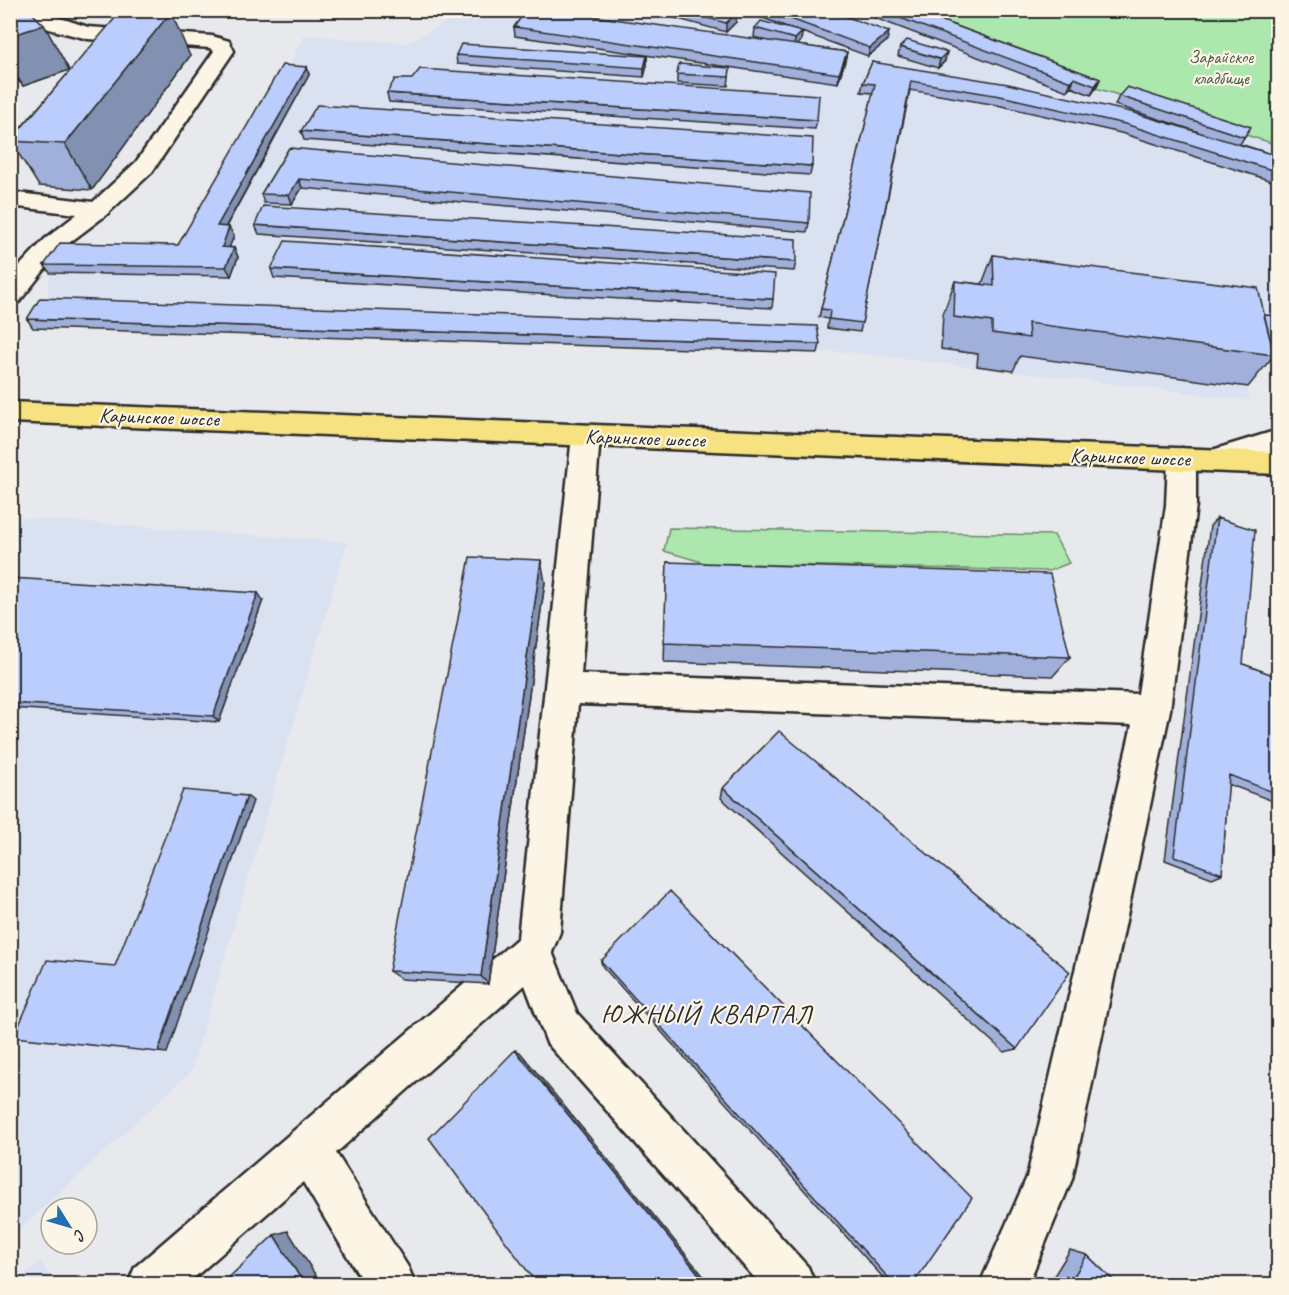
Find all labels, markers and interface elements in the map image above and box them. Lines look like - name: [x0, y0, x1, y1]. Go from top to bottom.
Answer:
- park label: Зарайское кладбище: [1189, 46, 1254, 89]
- street label: Каринское шоссе: [99, 402, 221, 432]
- street label: Каринское шоссе: [585, 423, 707, 453]
- street label: Каринское шоссе: [1070, 442, 1192, 472]
- district label: ЮЖНЫЙ КВАРТАЛ: [601, 997, 814, 1031]
- north arrow: [39, 1196, 99, 1256]
- text: С: [69, 1225, 91, 1245]

